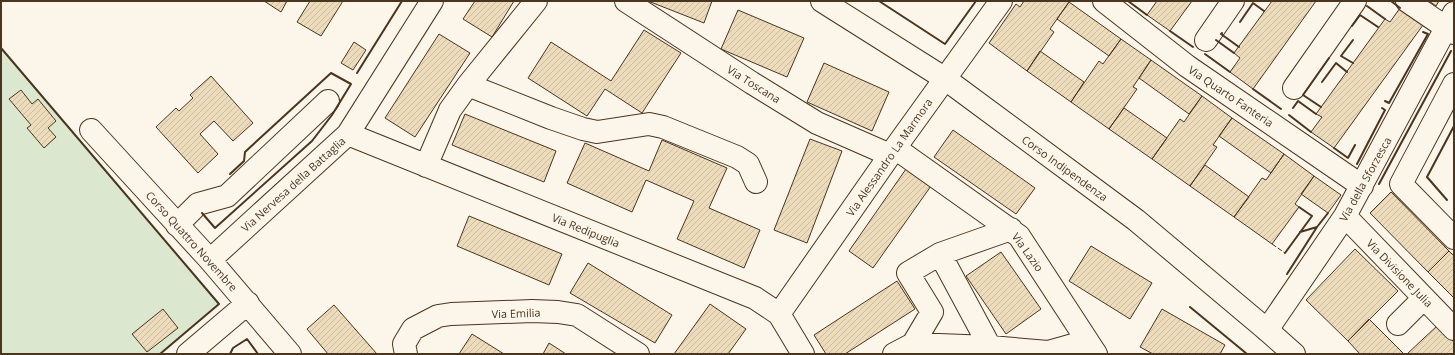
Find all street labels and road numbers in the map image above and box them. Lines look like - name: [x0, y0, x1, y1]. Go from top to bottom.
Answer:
- street label: Via Toscana: [724, 62, 784, 106]
- street label: Via Quarto Fanteria: [1186, 62, 1276, 130]
- street label: Via Alessandro La Marmora: [842, 95, 936, 219]
- street label: Corso Indipendenza: [1019, 132, 1111, 204]
- street label: Via Nervesa della Battaglia: [238, 133, 348, 235]
- street label: Via della Sforzesca: [1336, 134, 1394, 224]
- street label: Corso Quattro Novembre: [143, 188, 241, 294]
- street label: Via Redipuglia: [550, 210, 622, 250]
- street label: Via Lazio: [1009, 230, 1047, 275]
- street label: Via Divisione Julia: [1364, 236, 1436, 310]
- street label: Via Emilia: [491, 305, 541, 321]

